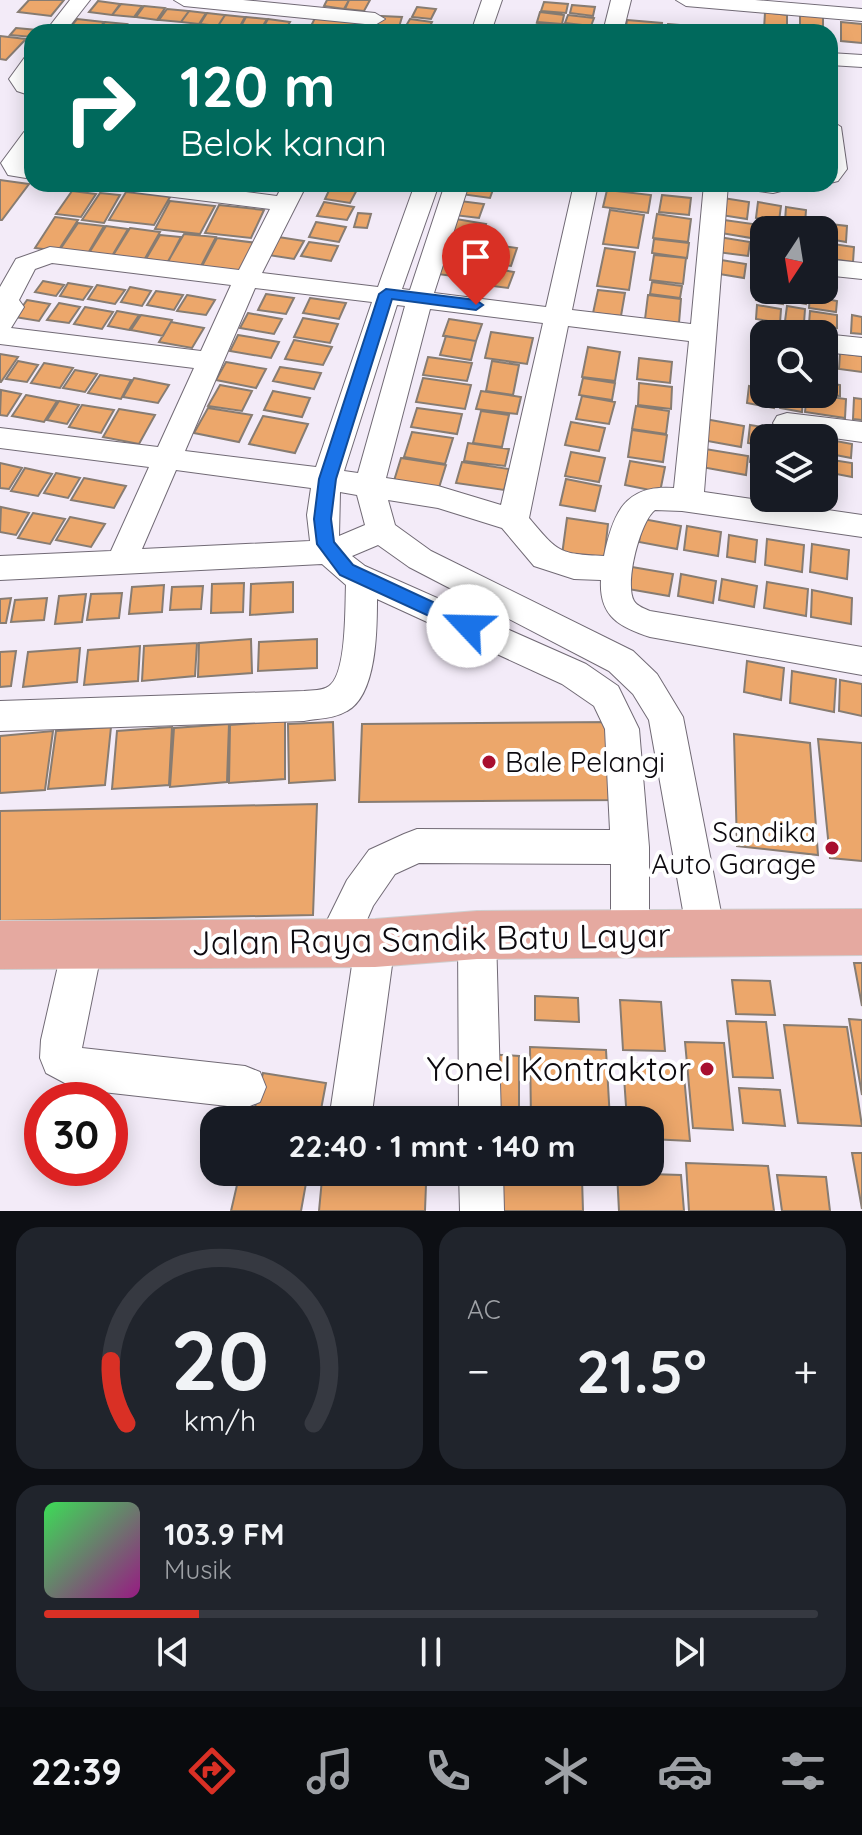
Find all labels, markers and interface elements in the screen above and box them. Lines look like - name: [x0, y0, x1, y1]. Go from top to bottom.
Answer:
- text: 120 m: [180, 51, 335, 121]
- icon: right: [48, 56, 152, 160]
- text: Belok kanan: [180, 120, 387, 165]
- north arrow: [750, 216, 838, 304]
- map controls: [750, 216, 838, 512]
- pin: [442, 223, 510, 305]
- icon: arrive: [454, 235, 498, 279]
- button: search: [750, 320, 838, 408]
- button: layers: [750, 424, 838, 512]
- position arrow: [426, 584, 510, 668]
- place label: Bale Pelangi: [505, 744, 665, 779]
- marker: Bale Pelangi: [480, 753, 498, 771]
- place label: Sandika Auto Garage: [651, 814, 816, 881]
- marker: Sandika Auto Garage: [823, 839, 841, 857]
- street label: Jalan Raya Sandik Batu Layar: [191, 913, 671, 964]
- place label: Yonel Kontraktor: [426, 1047, 691, 1090]
- marker: Yonel Kontraktor: [698, 1060, 716, 1078]
- speed limit sign: 30: [24, 1082, 128, 1186]
- text: 22:40 · 1 mnt · 140 m: [289, 1127, 575, 1165]
- text: AC: [467, 1293, 501, 1326]
- text: 20: [170, 1307, 269, 1411]
- text: 21.5°: [576, 1333, 707, 1408]
- text: −: [467, 1343, 490, 1398]
- text: +: [793, 1343, 818, 1398]
- text: km/h: [183, 1402, 256, 1438]
- text: 103.9 FM: [164, 1515, 285, 1553]
- text: Musik: [164, 1553, 232, 1586]
- icon: previous: [151, 1630, 195, 1674]
- icon: pause: [409, 1630, 453, 1674]
- icon: next: [667, 1630, 711, 1674]
- icon: directions: [184, 1743, 240, 1799]
- icon: music: [302, 1743, 358, 1799]
- icon: phone: [420, 1743, 476, 1799]
- icon: climate: [538, 1743, 594, 1799]
- icon: car: [657, 1743, 713, 1799]
- icon: filters: [775, 1743, 831, 1799]
- text: 22:39: [31, 1749, 122, 1794]

